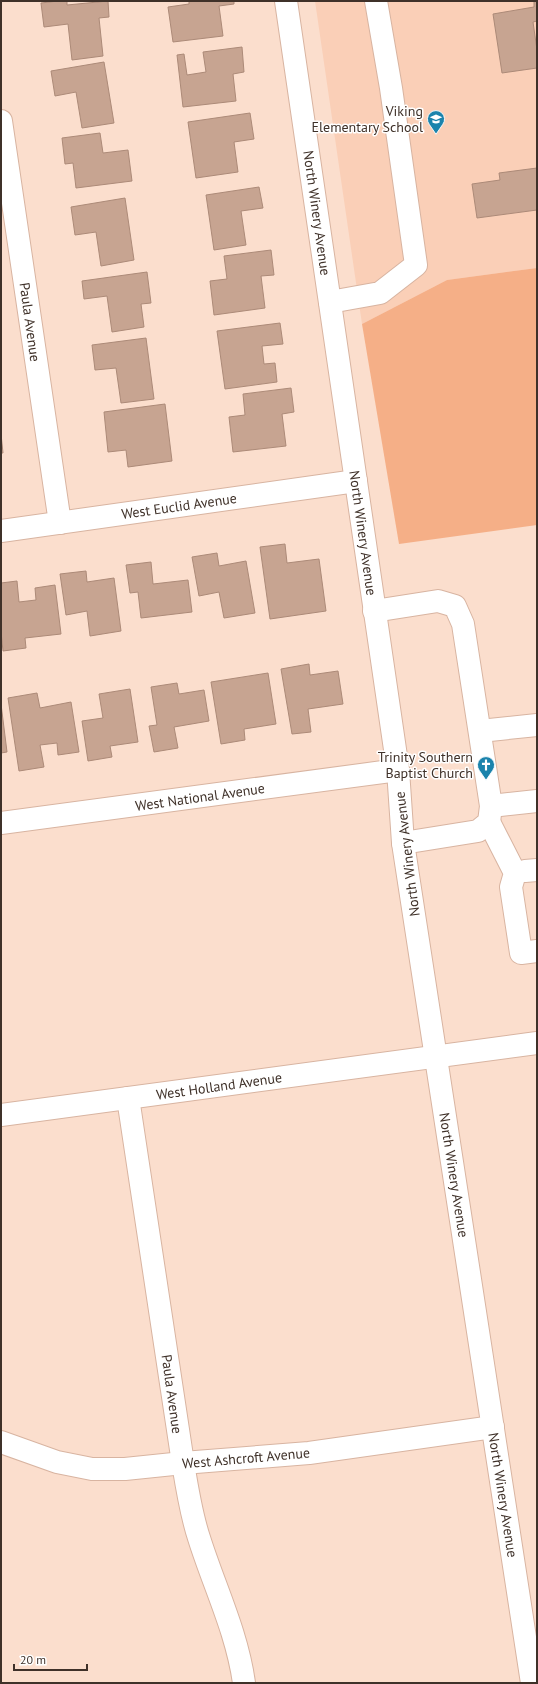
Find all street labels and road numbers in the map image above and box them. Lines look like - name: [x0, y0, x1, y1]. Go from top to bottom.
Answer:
- street label: North Winery Avenue: [299, 149, 335, 277]
- street label: Paula Avenue: [16, 281, 44, 363]
- street label: North Winery Avenue: [345, 469, 381, 597]
- street label: West Euclid Avenue: [120, 489, 238, 523]
- street label: West National Avenue: [134, 779, 266, 815]
- street label: North Winery Avenue: [390, 790, 424, 918]
- street label: West Holland Avenue: [155, 1068, 283, 1104]
- street label: North Winery Avenue: [435, 1111, 473, 1239]
- street label: Paula Avenue: [158, 1353, 186, 1435]
- street label: North Winery Avenue: [484, 1431, 522, 1559]
- street label: West Ashcroft Avenue: [181, 1443, 311, 1473]

